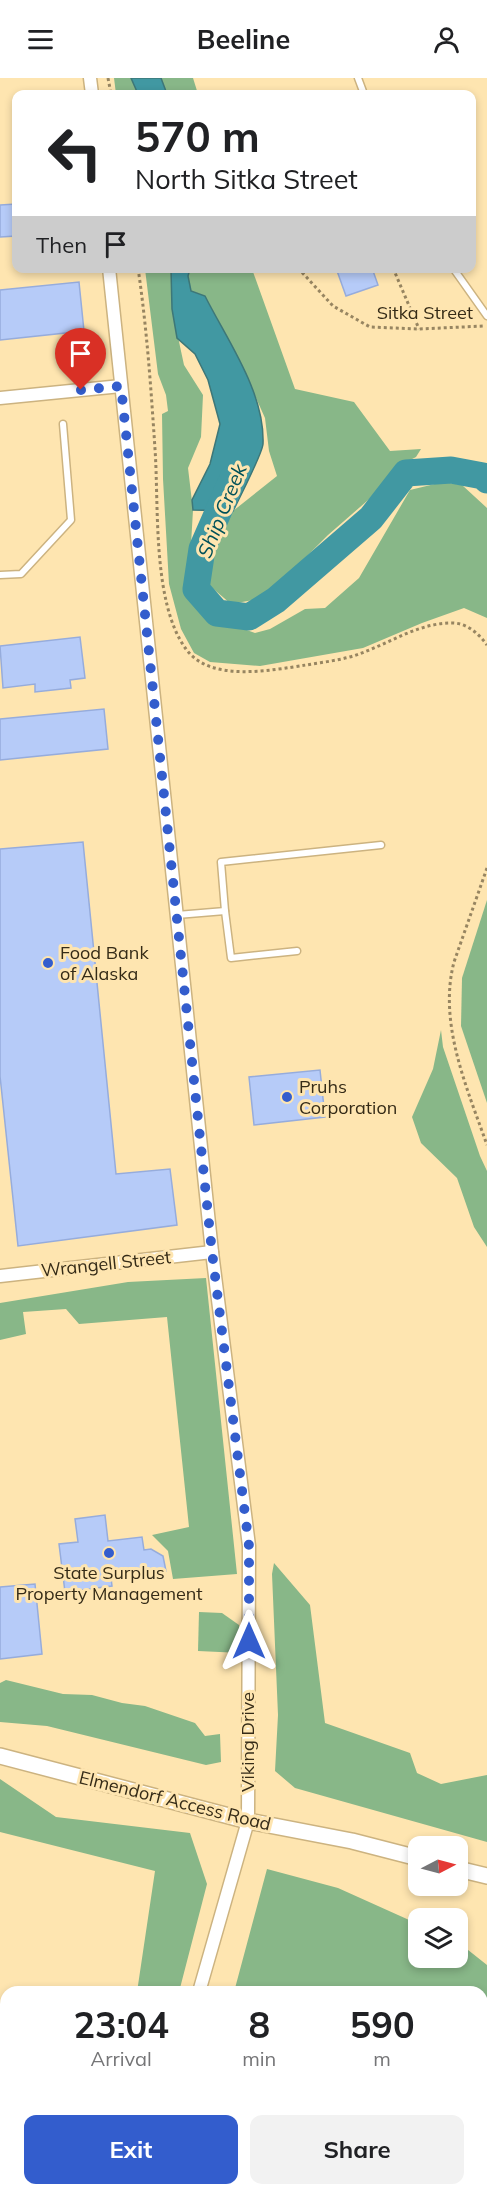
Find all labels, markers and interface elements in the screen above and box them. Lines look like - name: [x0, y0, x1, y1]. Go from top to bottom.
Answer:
- text: Beeline: [197, 22, 290, 56]
- icon: menu: [24, 23, 57, 56]
- icon: person: [430, 23, 463, 56]
- text: 570 m: [135, 110, 260, 163]
- icon: left: [36, 114, 114, 192]
- text: North Sitka Street: [135, 162, 358, 196]
- icon: arrive: [99, 228, 132, 261]
- text: Then: [36, 231, 87, 259]
- street label: Sitka Street: [377, 301, 473, 324]
- pin: [55, 328, 106, 390]
- icon: arrive: [64, 337, 97, 370]
- water label: Ship Creek: [191, 460, 252, 561]
- place label: Food Bank of Alaska: [60, 941, 149, 985]
- marker: Food Bank of Alaska: [41, 956, 55, 970]
- place label: Pruhs Corporation: [299, 1075, 397, 1119]
- marker: Pruhs Corporation: [280, 1090, 294, 1104]
- street label: Wrangell Street: [40, 1245, 172, 1282]
- marker: State Surplus Property Management: [102, 1546, 116, 1560]
- place label: State Surplus Property Management: [15, 1561, 203, 1605]
- position arrow: [217, 1609, 281, 1673]
- street label: Viking Drive: [236, 1692, 259, 1792]
- street label: Elmendorf Access Road: [77, 1766, 273, 1835]
- north arrow: [408, 1836, 468, 1896]
- map controls: [408, 1836, 468, 1968]
- button: layers: [408, 1908, 468, 1968]
- text: 23:04: [73, 2002, 169, 2047]
- text: 8: [248, 2002, 270, 2047]
- text: 590: [350, 2002, 415, 2047]
- text: Arrival: [91, 2046, 152, 2071]
- text: min: [242, 2046, 276, 2071]
- text: m: [373, 2046, 391, 2071]
- button: Exit: [24, 2115, 238, 2184]
- button: Share: [250, 2115, 464, 2184]

